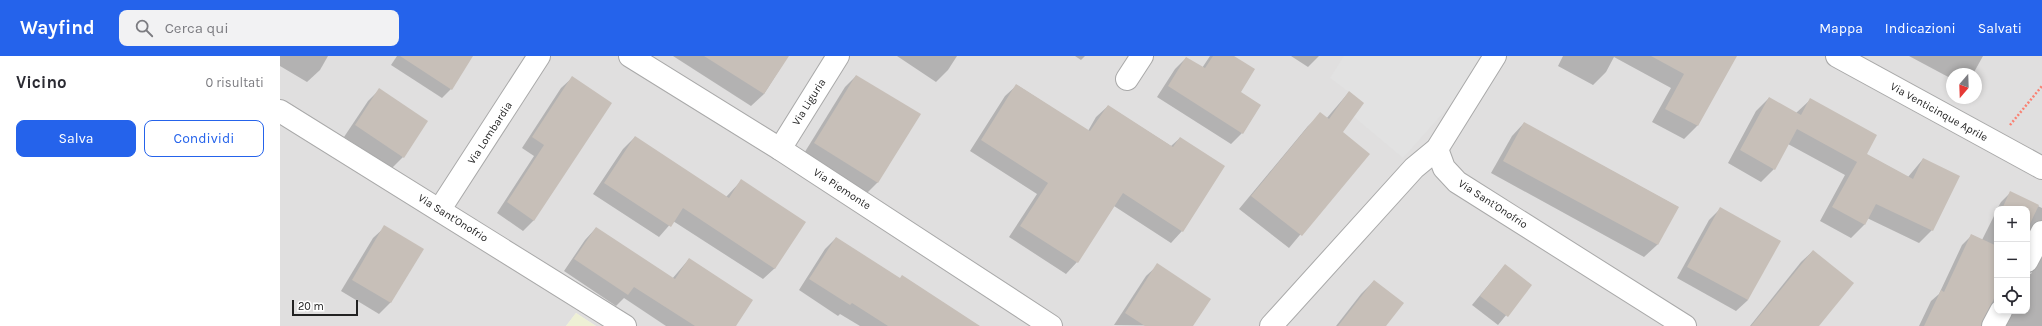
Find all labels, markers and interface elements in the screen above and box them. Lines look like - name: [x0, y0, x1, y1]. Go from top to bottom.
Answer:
- search box: [119, 10, 399, 46]
- text: Wayfind: [20, 17, 95, 39]
- icon: search: [133, 17, 155, 39]
- text: Cerca qui: [165, 19, 229, 37]
- text: Mappa: [1819, 20, 1863, 37]
- text: Indicazioni: [1885, 20, 1956, 37]
- text: Salvati: [1978, 20, 2022, 37]
- north arrow: [1946, 68, 1982, 104]
- text: Vicino: [16, 72, 67, 92]
- text: 0 risultati: [205, 75, 264, 90]
- street label: Via Liguria: [790, 76, 828, 128]
- street label: Via Venticinque Aprile: [1888, 80, 1990, 144]
- street label: Via Lombardia: [465, 99, 515, 167]
- button: Salva: [16, 120, 136, 157]
- button: Condividi: [144, 120, 264, 157]
- street label: Via Piemonte: [811, 166, 873, 213]
- street label: Via Sant'Onofrio: [1456, 177, 1530, 231]
- street label: Via Sant'Onofrio: [416, 191, 490, 245]
- map controls: [1994, 206, 2030, 314]
- button: +: [1994, 206, 2030, 242]
- button: −: [1994, 242, 2030, 278]
- button: locate: [1994, 278, 2030, 314]
- scale bar: [292, 298, 358, 317]
- text: 20 m: [298, 300, 324, 313]

